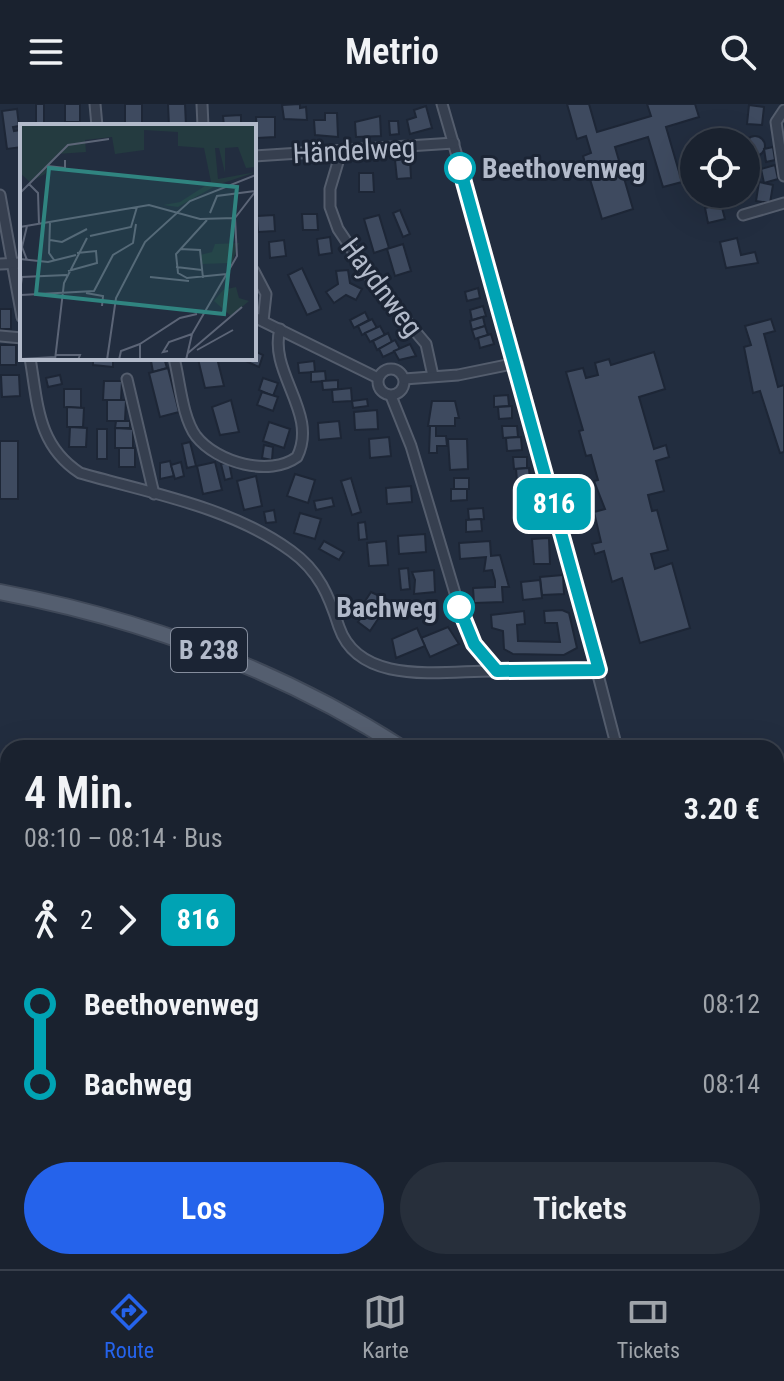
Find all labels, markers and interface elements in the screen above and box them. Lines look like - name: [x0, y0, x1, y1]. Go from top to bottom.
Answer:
- icon: menu: [24, 30, 68, 74]
- icon: search: [716, 30, 760, 74]
- text: Metrio: [345, 31, 439, 73]
- inset map: [20, 124, 256, 360]
- map controls: [680, 128, 760, 208]
- button: locate: [680, 128, 760, 208]
- street label: Händelweg: [292, 131, 416, 170]
- place label: Beethovenweg: [482, 152, 645, 185]
- marker: Beethovenweg: [445, 153, 475, 183]
- street label: Haydnweg: [334, 232, 429, 343]
- line badge: 816: [508, 478, 600, 530]
- text: 816: [533, 487, 575, 520]
- place label: Bachweg: [336, 591, 437, 624]
- marker: Bachweg: [444, 592, 474, 622]
- road number: B 238: [171, 628, 247, 672]
- text: 4 Min.: [24, 767, 135, 819]
- text: 3.20 €: [684, 791, 760, 826]
- text: 08:10 – 08:14 · Bus: [24, 823, 223, 853]
- icon: walk: [24, 898, 68, 942]
- icon: forward: [105, 898, 149, 942]
- text: 816: [177, 903, 219, 936]
- text: 2: [80, 905, 93, 935]
- text: Beethovenweg: [84, 987, 259, 1022]
- text: 08:12: [703, 989, 760, 1019]
- text: Bachweg: [84, 1067, 192, 1102]
- text: 08:14: [703, 1069, 760, 1099]
- button: Los: [24, 1162, 384, 1254]
- button: Tickets: [400, 1162, 760, 1254]
- tab: Route: [104, 1290, 154, 1363]
- tab: Karte: [362, 1290, 409, 1363]
- tab: Tickets: [617, 1290, 680, 1363]

